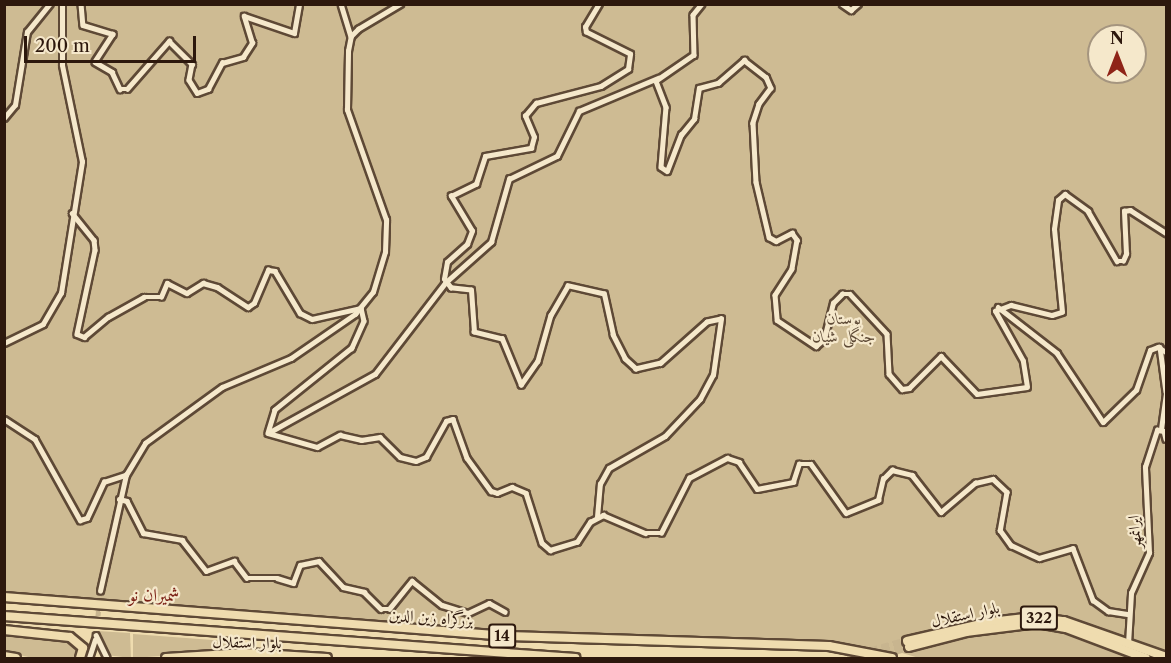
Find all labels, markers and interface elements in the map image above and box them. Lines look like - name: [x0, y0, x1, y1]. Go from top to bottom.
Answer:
- scale bar: [27, 24, 200, 62]
- north arrow: [1087, 24, 1147, 84]
- text: N: [1110, 28, 1124, 48]
- text: 200 m: [35, 35, 90, 57]
- park label: بوستان جنگلی شیان: [812, 308, 876, 346]
- street label: ایرانمهر: [1124, 515, 1144, 549]
- district label: شمیران نو: [128, 584, 180, 606]
- street label: بلوار استقلال: [929, 597, 1001, 631]
- street label: بزرگراه زین الدین: [388, 604, 474, 630]
- road number: 322: [1020, 606, 1058, 630]
- road number: 14: [487, 624, 517, 648]
- street label: بلوار استقلال: [212, 632, 282, 652]

